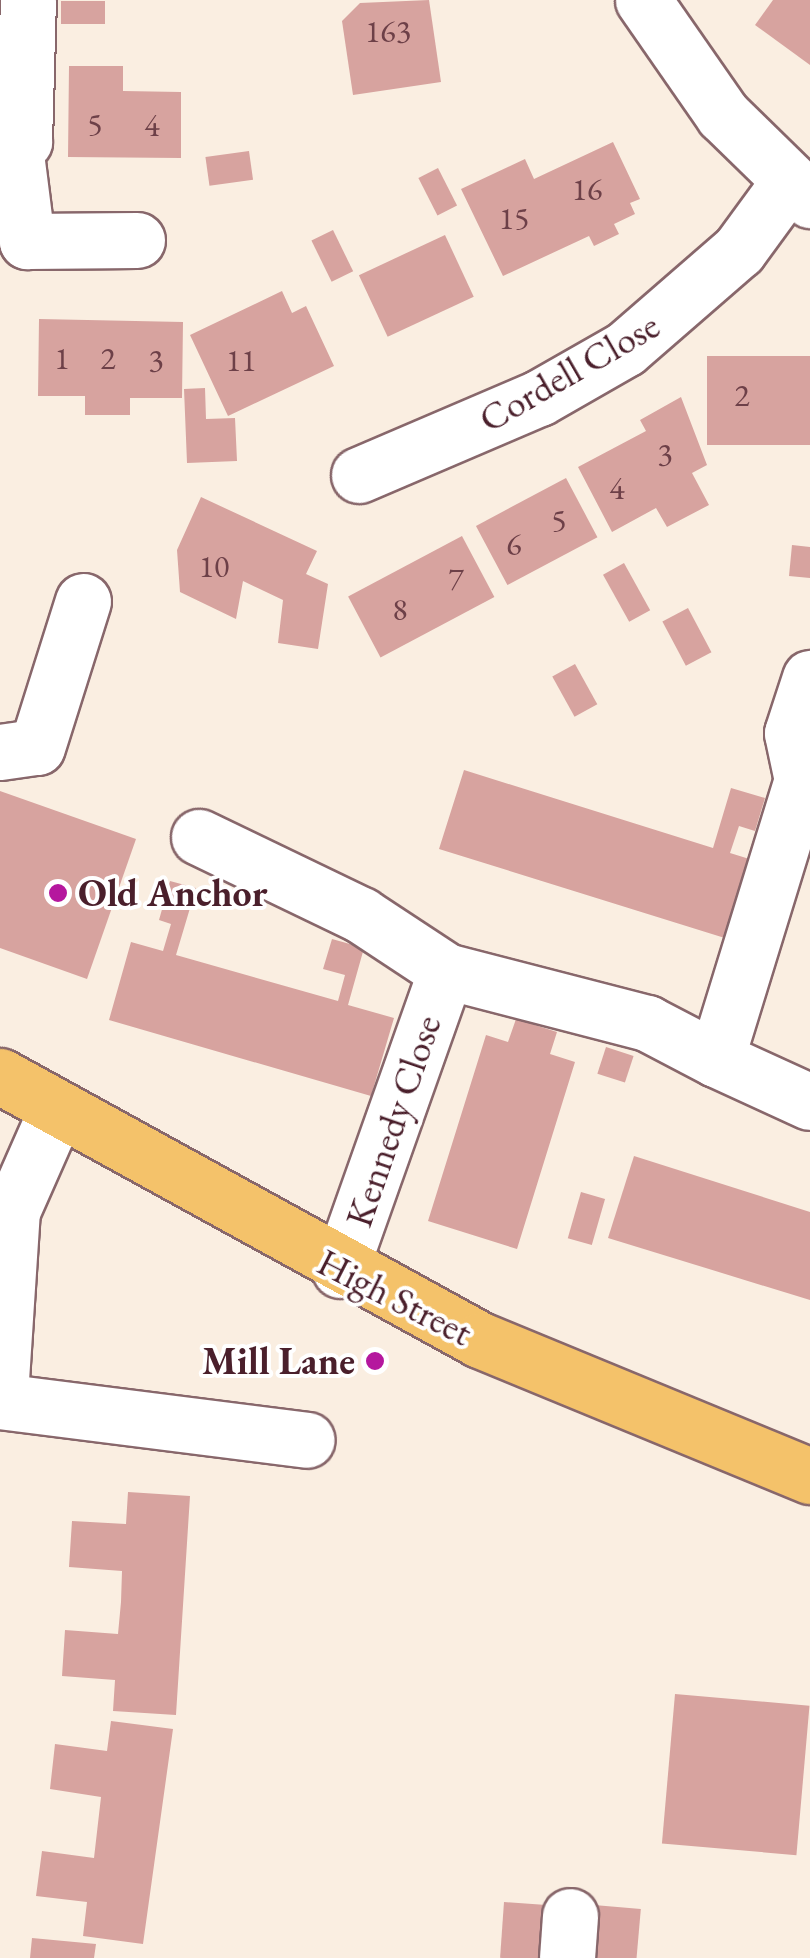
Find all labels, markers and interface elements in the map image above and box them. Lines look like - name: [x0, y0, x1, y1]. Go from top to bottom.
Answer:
- house number: 163: [365, 12, 411, 50]
- house number: 5: [87, 105, 103, 143]
- house number: 4: [144, 106, 160, 144]
- house number: 16: [572, 170, 602, 208]
- house number: 15: [499, 199, 529, 237]
- street label: Cordell Close: [471, 302, 667, 442]
- house number: 1: [54, 339, 70, 377]
- house number: 2: [100, 339, 116, 377]
- house number: 3: [148, 341, 164, 379]
- house number: 11: [226, 341, 256, 379]
- house number: 2: [734, 376, 750, 414]
- house number: 3: [657, 435, 673, 473]
- house number: 4: [609, 469, 625, 507]
- house number: 5: [551, 501, 567, 539]
- house number: 6: [506, 525, 522, 563]
- house number: 10: [199, 547, 229, 585]
- house number: 7: [448, 559, 464, 597]
- house number: 8: [392, 590, 408, 628]
- place label: Old Anchor: [78, 870, 267, 916]
- marker: Old Anchor: [47, 882, 69, 904]
- street label: Kennedy Close: [336, 1009, 450, 1233]
- street label: High Street: [310, 1239, 480, 1355]
- place label: Mill Lane: [202, 1338, 355, 1384]
- marker: Mill Lane: [364, 1350, 386, 1372]

